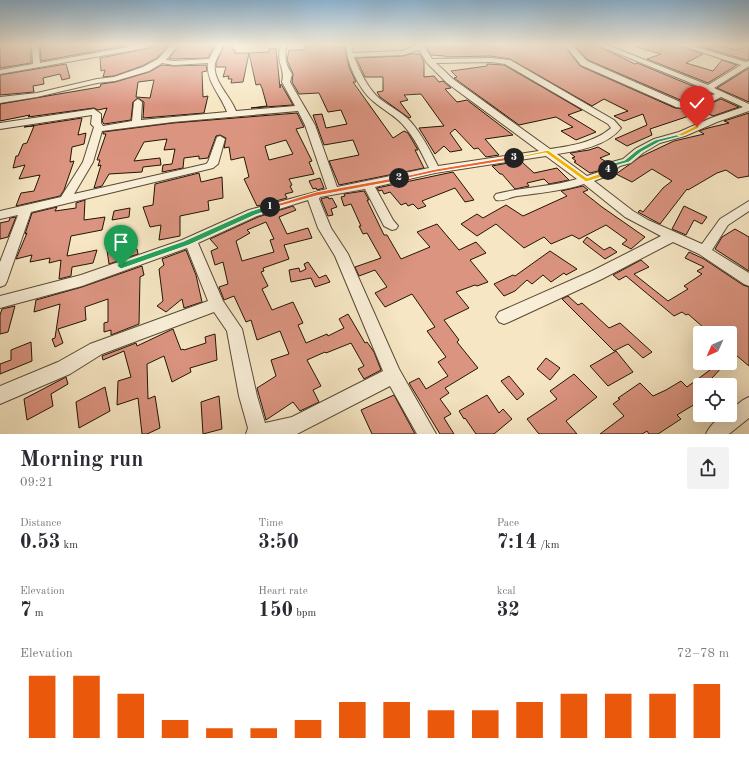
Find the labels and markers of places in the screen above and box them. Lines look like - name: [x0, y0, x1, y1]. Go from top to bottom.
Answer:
- pin: [680, 86, 714, 127]
- pin: 3: [504, 148, 524, 168]
- pin: 4: [598, 160, 618, 180]
- pin: 2: [389, 168, 409, 188]
- pin: 1: [260, 197, 280, 217]
- pin: [104, 225, 138, 266]

